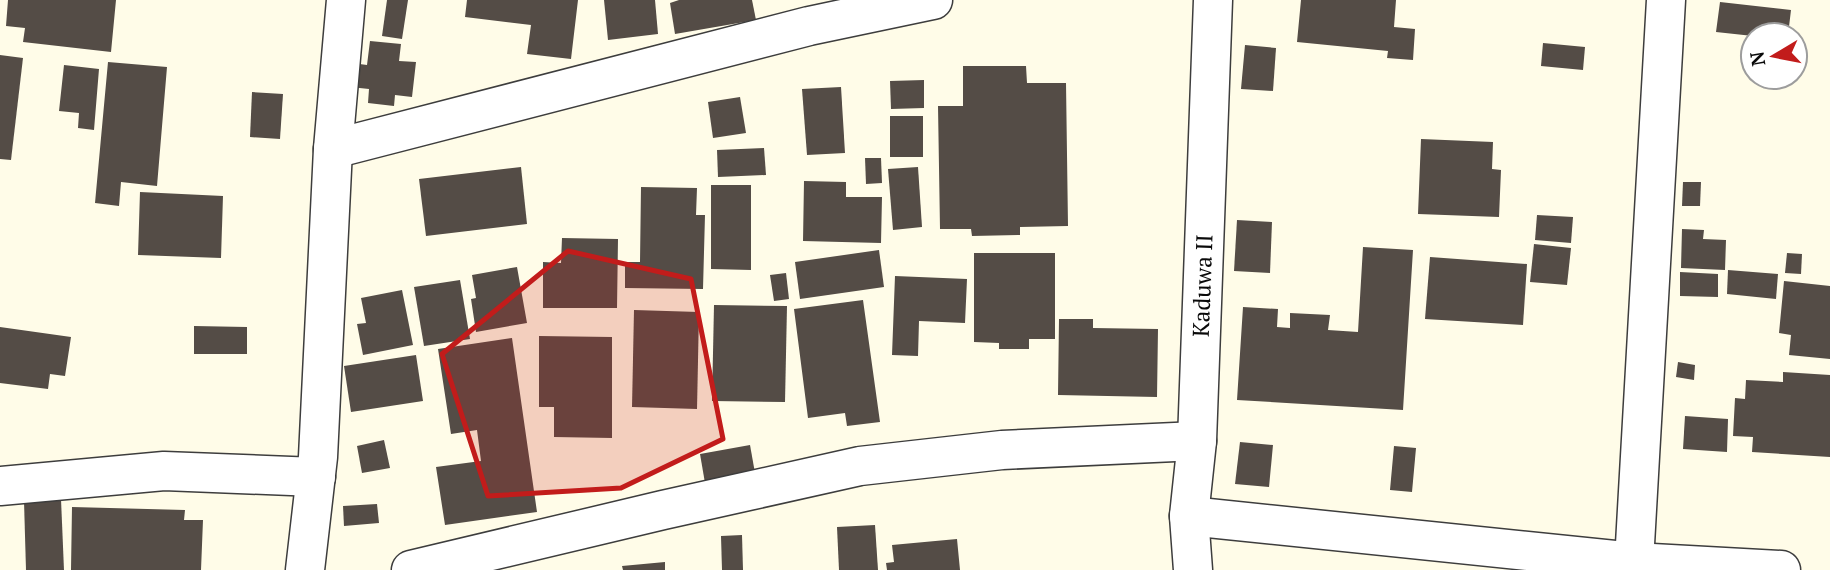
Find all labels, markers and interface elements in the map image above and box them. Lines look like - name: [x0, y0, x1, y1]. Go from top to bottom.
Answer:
- north arrow: [1739, 21, 1809, 91]
- text: N: [1743, 49, 1770, 68]
- street label: Kaduwa II: [1185, 234, 1219, 338]

